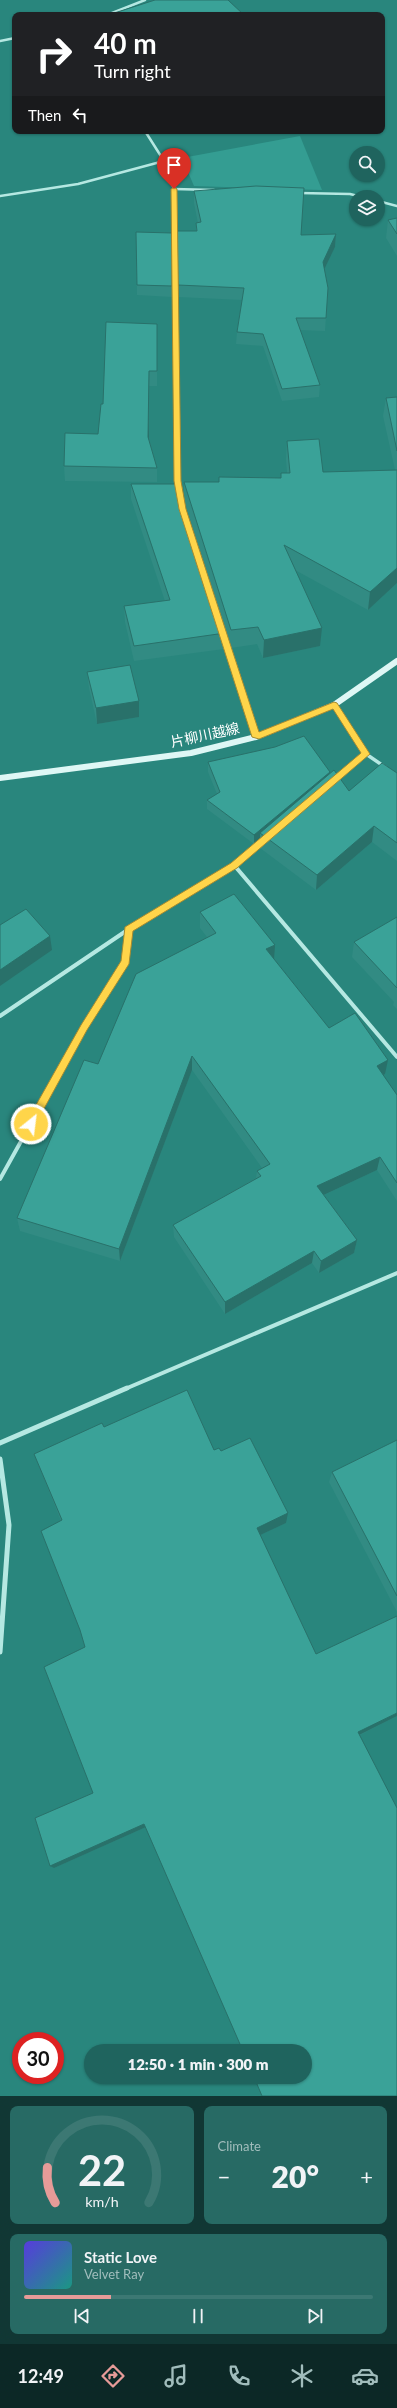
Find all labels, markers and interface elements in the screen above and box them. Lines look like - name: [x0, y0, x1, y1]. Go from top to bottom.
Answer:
- text: 40 m: [94, 26, 157, 60]
- icon: right: [28, 28, 80, 80]
- text: Turn right: [94, 60, 171, 82]
- icon: left: [69, 104, 91, 126]
- text: Then: [28, 106, 61, 124]
- map controls: [349, 146, 385, 226]
- button: search: [349, 146, 385, 182]
- pin: [157, 148, 191, 189]
- icon: arrive: [163, 154, 185, 176]
- button: layers: [349, 190, 385, 226]
- street label: 片柳川越線: [169, 719, 241, 750]
- position arrow: [10, 1103, 52, 1145]
- speed limit sign: 30: [12, 2032, 64, 2084]
- text: 12:50 · 1 min · 300 m: [127, 2055, 269, 2073]
- text: Climate: [218, 2138, 261, 2154]
- text: 22: [78, 2145, 126, 2195]
- text: 20°: [272, 2158, 319, 2194]
- text: −: [218, 2163, 230, 2190]
- text: +: [360, 2163, 373, 2190]
- text: km/h: [85, 2193, 118, 2210]
- text: Static Love: [84, 2248, 157, 2266]
- text: Velvet Ray: [84, 2266, 144, 2282]
- icon: previous: [71, 2305, 93, 2327]
- icon: pause: [187, 2305, 209, 2327]
- icon: next: [304, 2305, 326, 2327]
- icon: directions: [99, 2362, 127, 2390]
- icon: music: [162, 2362, 190, 2390]
- icon: phone: [225, 2362, 253, 2390]
- icon: climate: [288, 2362, 316, 2390]
- icon: car: [351, 2362, 379, 2390]
- text: 12:49: [18, 2365, 64, 2387]

